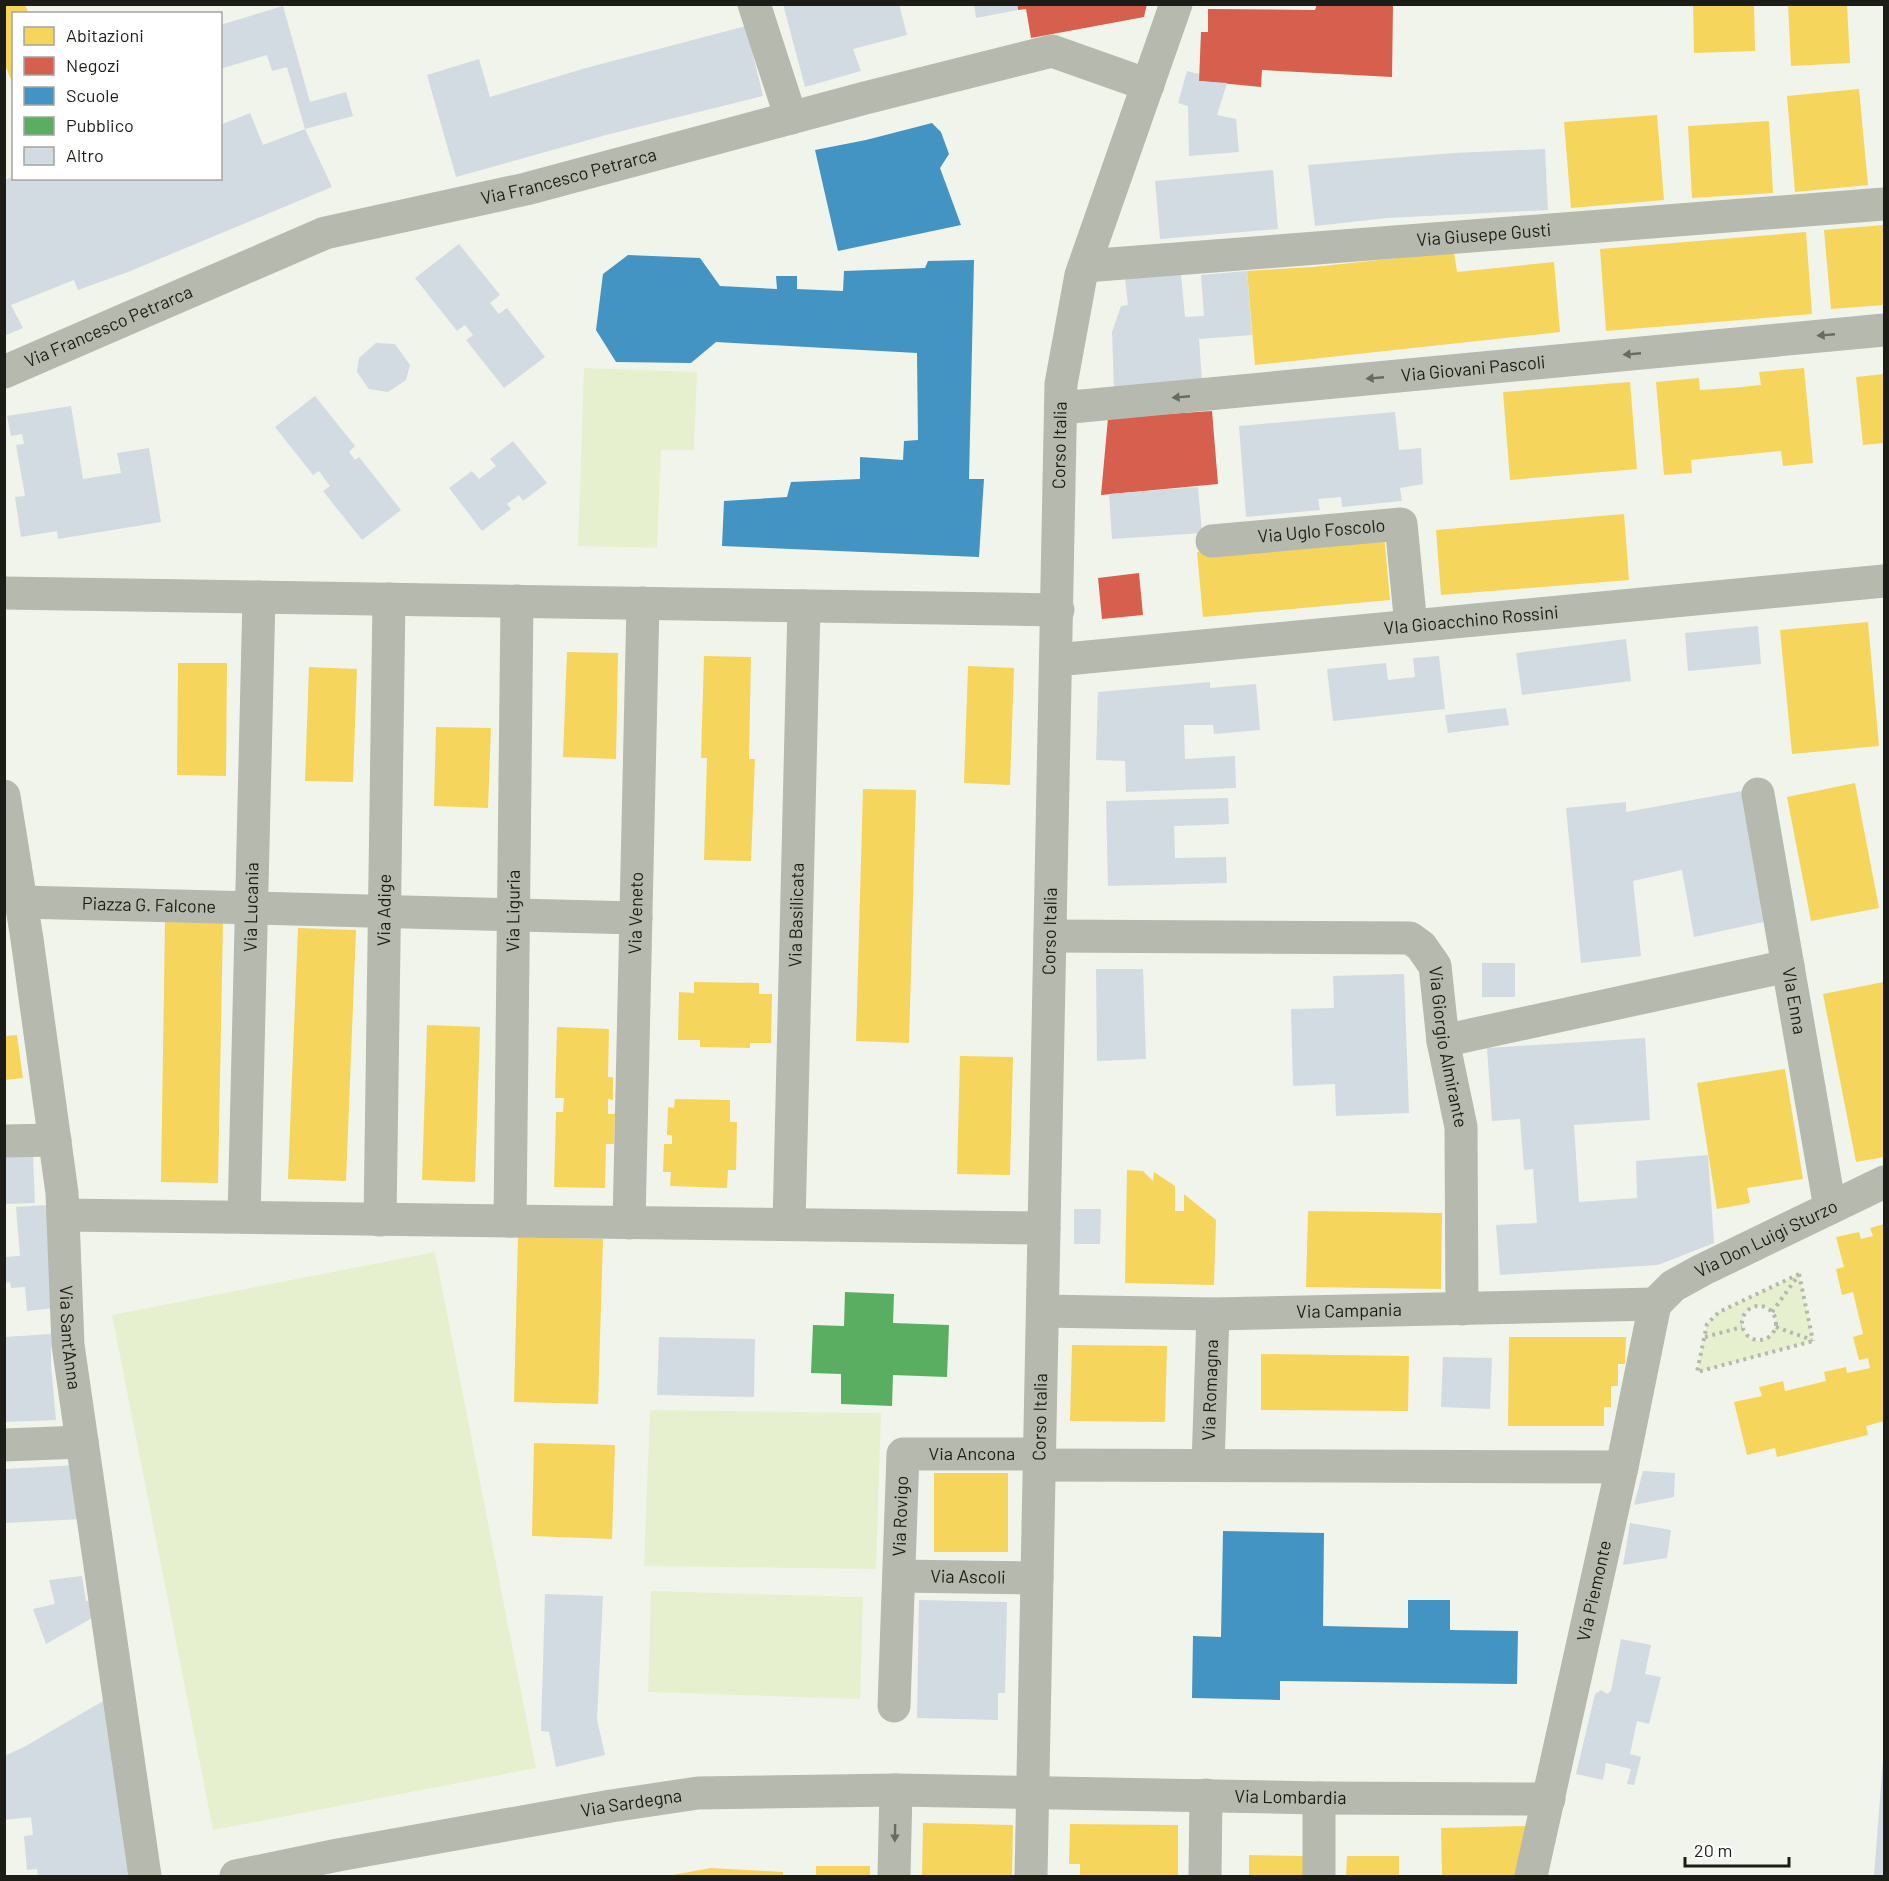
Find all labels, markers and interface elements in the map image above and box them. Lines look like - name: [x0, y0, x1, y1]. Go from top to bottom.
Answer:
- legend: [12, 12, 222, 180]
- text: Abitazioni: [66, 24, 144, 46]
- text: Negozi: [66, 54, 120, 76]
- text: Scuole: [66, 84, 119, 106]
- text: Pubblico: [66, 114, 134, 136]
- street label: Via Francesco Petrarca: [479, 142, 659, 209]
- text: Altro: [66, 144, 104, 166]
- street label: Via Giusepe Gusti: [1416, 218, 1552, 250]
- street label: Via Francesco Petrarca: [21, 280, 195, 372]
- one-way arrow: [1817, 330, 1836, 340]
- one-way arrow: [1623, 349, 1642, 359]
- street label: Via Giovani Pascoli: [1400, 350, 1546, 386]
- one-way arrow: [1366, 373, 1385, 383]
- one-way arrow: [1172, 392, 1191, 402]
- street label: Corso Italia: [1047, 401, 1071, 489]
- street label: Via Uglo Foscolo: [1257, 513, 1386, 547]
- street label: VIa Gioacchino Rossini: [1383, 600, 1559, 639]
- street label: Via Lucania: [238, 862, 263, 952]
- street label: Via Basilicata: [783, 862, 808, 968]
- street label: Via Liguria: [501, 870, 524, 952]
- street label: Via Veneto: [623, 872, 647, 955]
- street label: Via Adige: [372, 874, 395, 946]
- street label: Corso Italia: [1037, 887, 1061, 975]
- street label: Piazza G. Falcone: [82, 892, 216, 917]
- street label: Via Giorgio Almirante: [1425, 965, 1473, 1129]
- street label: VIa Enna: [1778, 966, 1812, 1036]
- street label: Via Don Luigi Sturzo: [1691, 1194, 1841, 1282]
- street label: Via Sant'Anna: [56, 1285, 86, 1391]
- street label: Via Campania: [1296, 1298, 1402, 1322]
- street label: Via Romagna: [1197, 1339, 1222, 1441]
- street label: Corso Italia: [1027, 1373, 1051, 1461]
- street label: Via Ancona: [929, 1442, 1015, 1464]
- street label: Via Rovigo: [887, 1475, 912, 1557]
- street label: Via Piemonte: [1572, 1538, 1615, 1643]
- street label: Via Ascoli: [930, 1564, 1006, 1588]
- street label: Via Sardegna: [579, 1784, 683, 1821]
- street label: Via Lombardia: [1234, 1784, 1347, 1808]
- one-way arrow: [890, 1824, 900, 1843]
- scale bar: [1685, 1830, 1788, 1868]
- text: 20 m: [1694, 1839, 1732, 1861]

